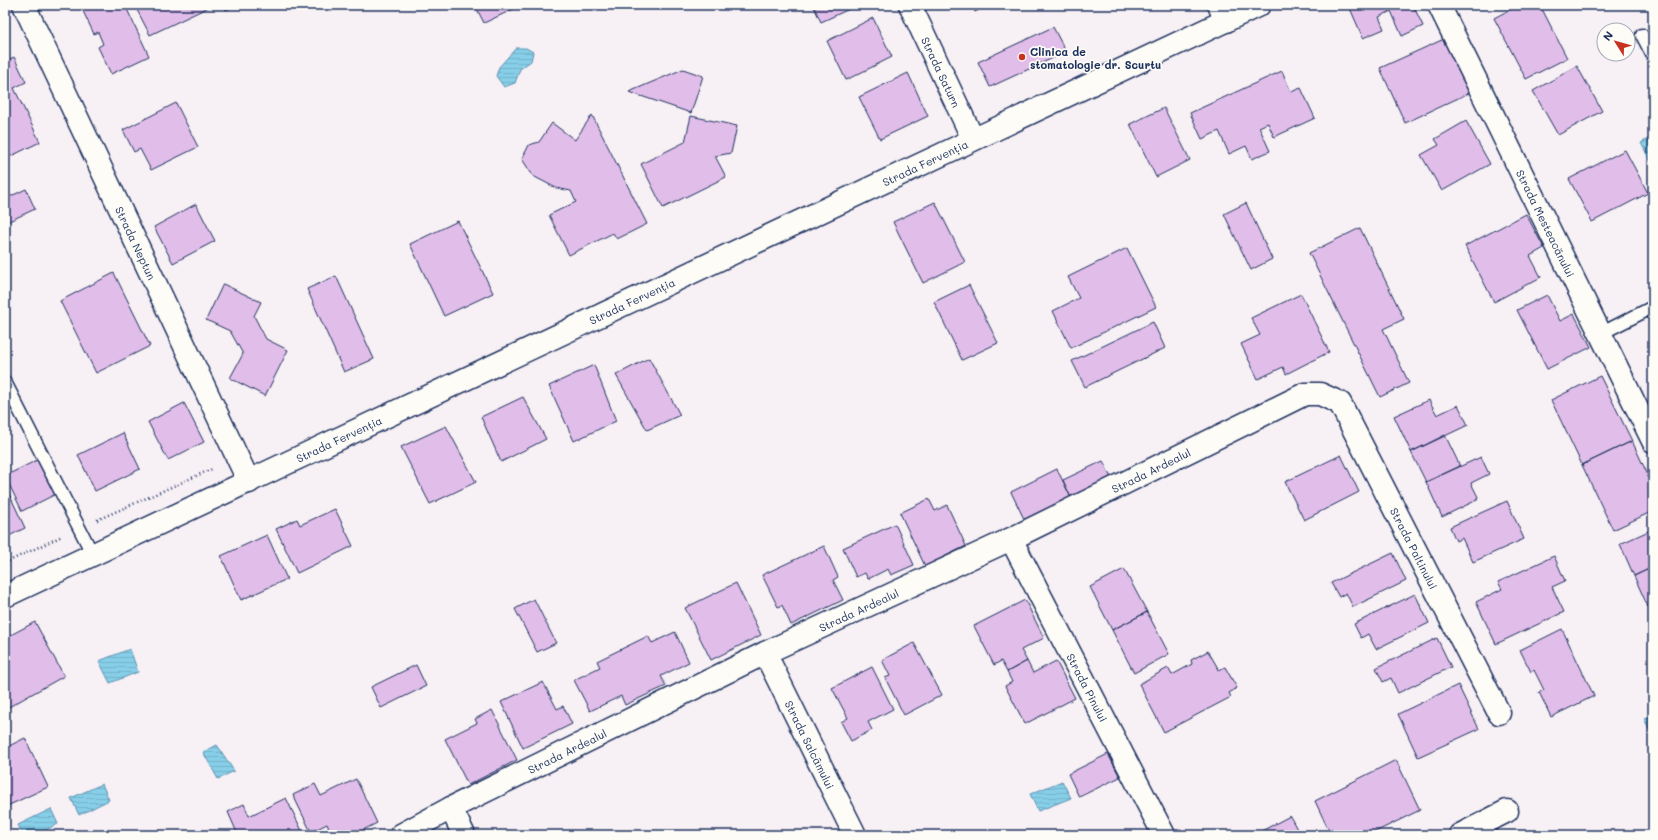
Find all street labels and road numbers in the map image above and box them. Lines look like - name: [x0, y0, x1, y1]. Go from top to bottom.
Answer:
- street label: Strada Saturn: [918, 34, 965, 110]
- street label: Strada Fervenția: [880, 136, 970, 189]
- street label: Strada Mesteacănului: [1513, 167, 1579, 279]
- street label: Strada Neptun: [112, 204, 160, 282]
- street label: Strada Fervenția: [587, 274, 677, 327]
- street label: Strada Fervenția: [293, 412, 384, 465]
- street label: Strada Ardealul: [1109, 444, 1193, 496]
- street label: Strada Paltinului: [1387, 505, 1442, 591]
- street label: Strada Ardealul: [816, 585, 901, 635]
- street label: Strada Pinului: [1064, 650, 1112, 724]
- street label: Strada Salcâmului: [782, 698, 838, 791]
- street label: Strada Ardealul: [525, 725, 609, 777]

